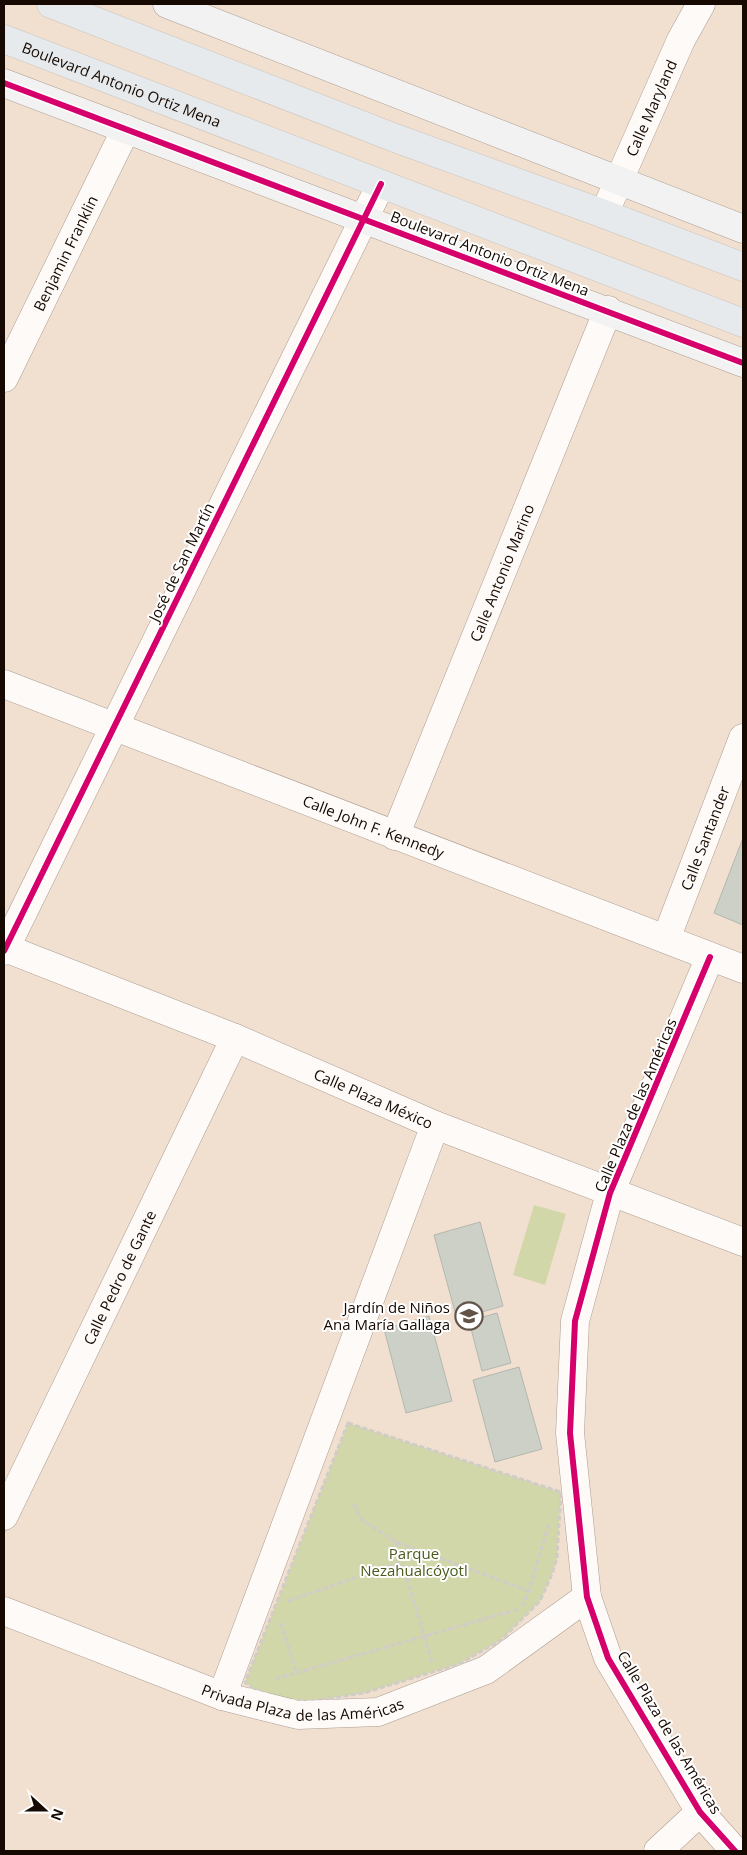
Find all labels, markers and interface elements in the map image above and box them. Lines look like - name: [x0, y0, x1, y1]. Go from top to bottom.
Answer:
- street label: Boulevard Antonio Ortiz Mena: [19, 37, 224, 131]
- street label: Calle Maryland: [621, 56, 681, 159]
- street label: Benjamin Franklin: [28, 192, 102, 314]
- street label: Boulevard Antonio Ortiz Mena: [388, 206, 592, 300]
- street label: José de San Martín: [143, 499, 218, 627]
- street label: Calle Antonio Marino: [465, 501, 538, 645]
- street label: Calle Santander: [676, 783, 734, 893]
- street label: Calle John F. Kennedy: [300, 790, 447, 863]
- street label: Calle Plaza de las Américas: [589, 1015, 681, 1195]
- street label: Calle Plaza México: [311, 1064, 436, 1133]
- street label: Calle Pedro de Gante: [78, 1207, 160, 1348]
- place label: Jardín de Niños Ana María Gallaga: [323, 1297, 450, 1334]
- school or university icon: Jardín de Niños Ana María Gallaga: [454, 1301, 484, 1331]
- park label: Parque Nezahualcóyotl: [360, 1543, 468, 1580]
- street label: Calle Plaza de las Américas: [613, 1647, 727, 1817]
- street label: Privada Plaza de las Américas: [199, 1679, 406, 1725]
- north arrow: [20, 1785, 70, 1835]
- text: N: [47, 1806, 69, 1824]

